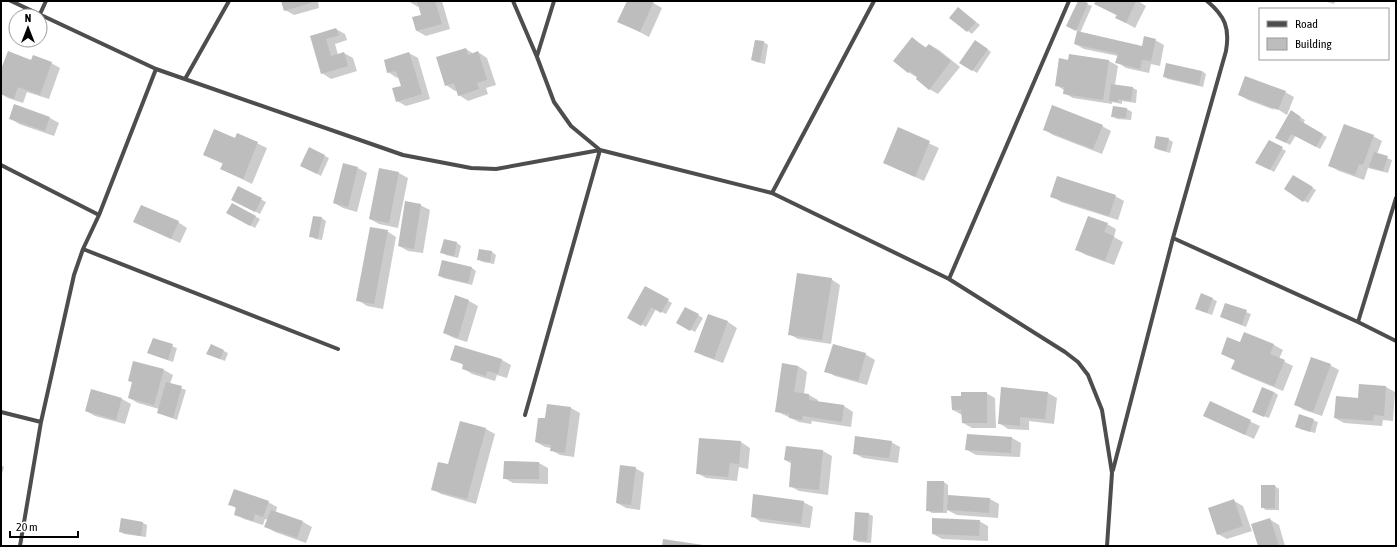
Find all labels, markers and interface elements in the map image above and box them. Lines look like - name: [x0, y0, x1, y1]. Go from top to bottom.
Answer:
- north arrow: [8, 8, 48, 48]
- legend: [1259, 8, 1389, 60]
- text: N: [25, 12, 31, 24]
- text: Road: [1295, 17, 1318, 31]
- text: Building: [1295, 37, 1333, 51]
- scale bar: [10, 513, 78, 539]
- text: 20 m: [16, 520, 38, 534]

